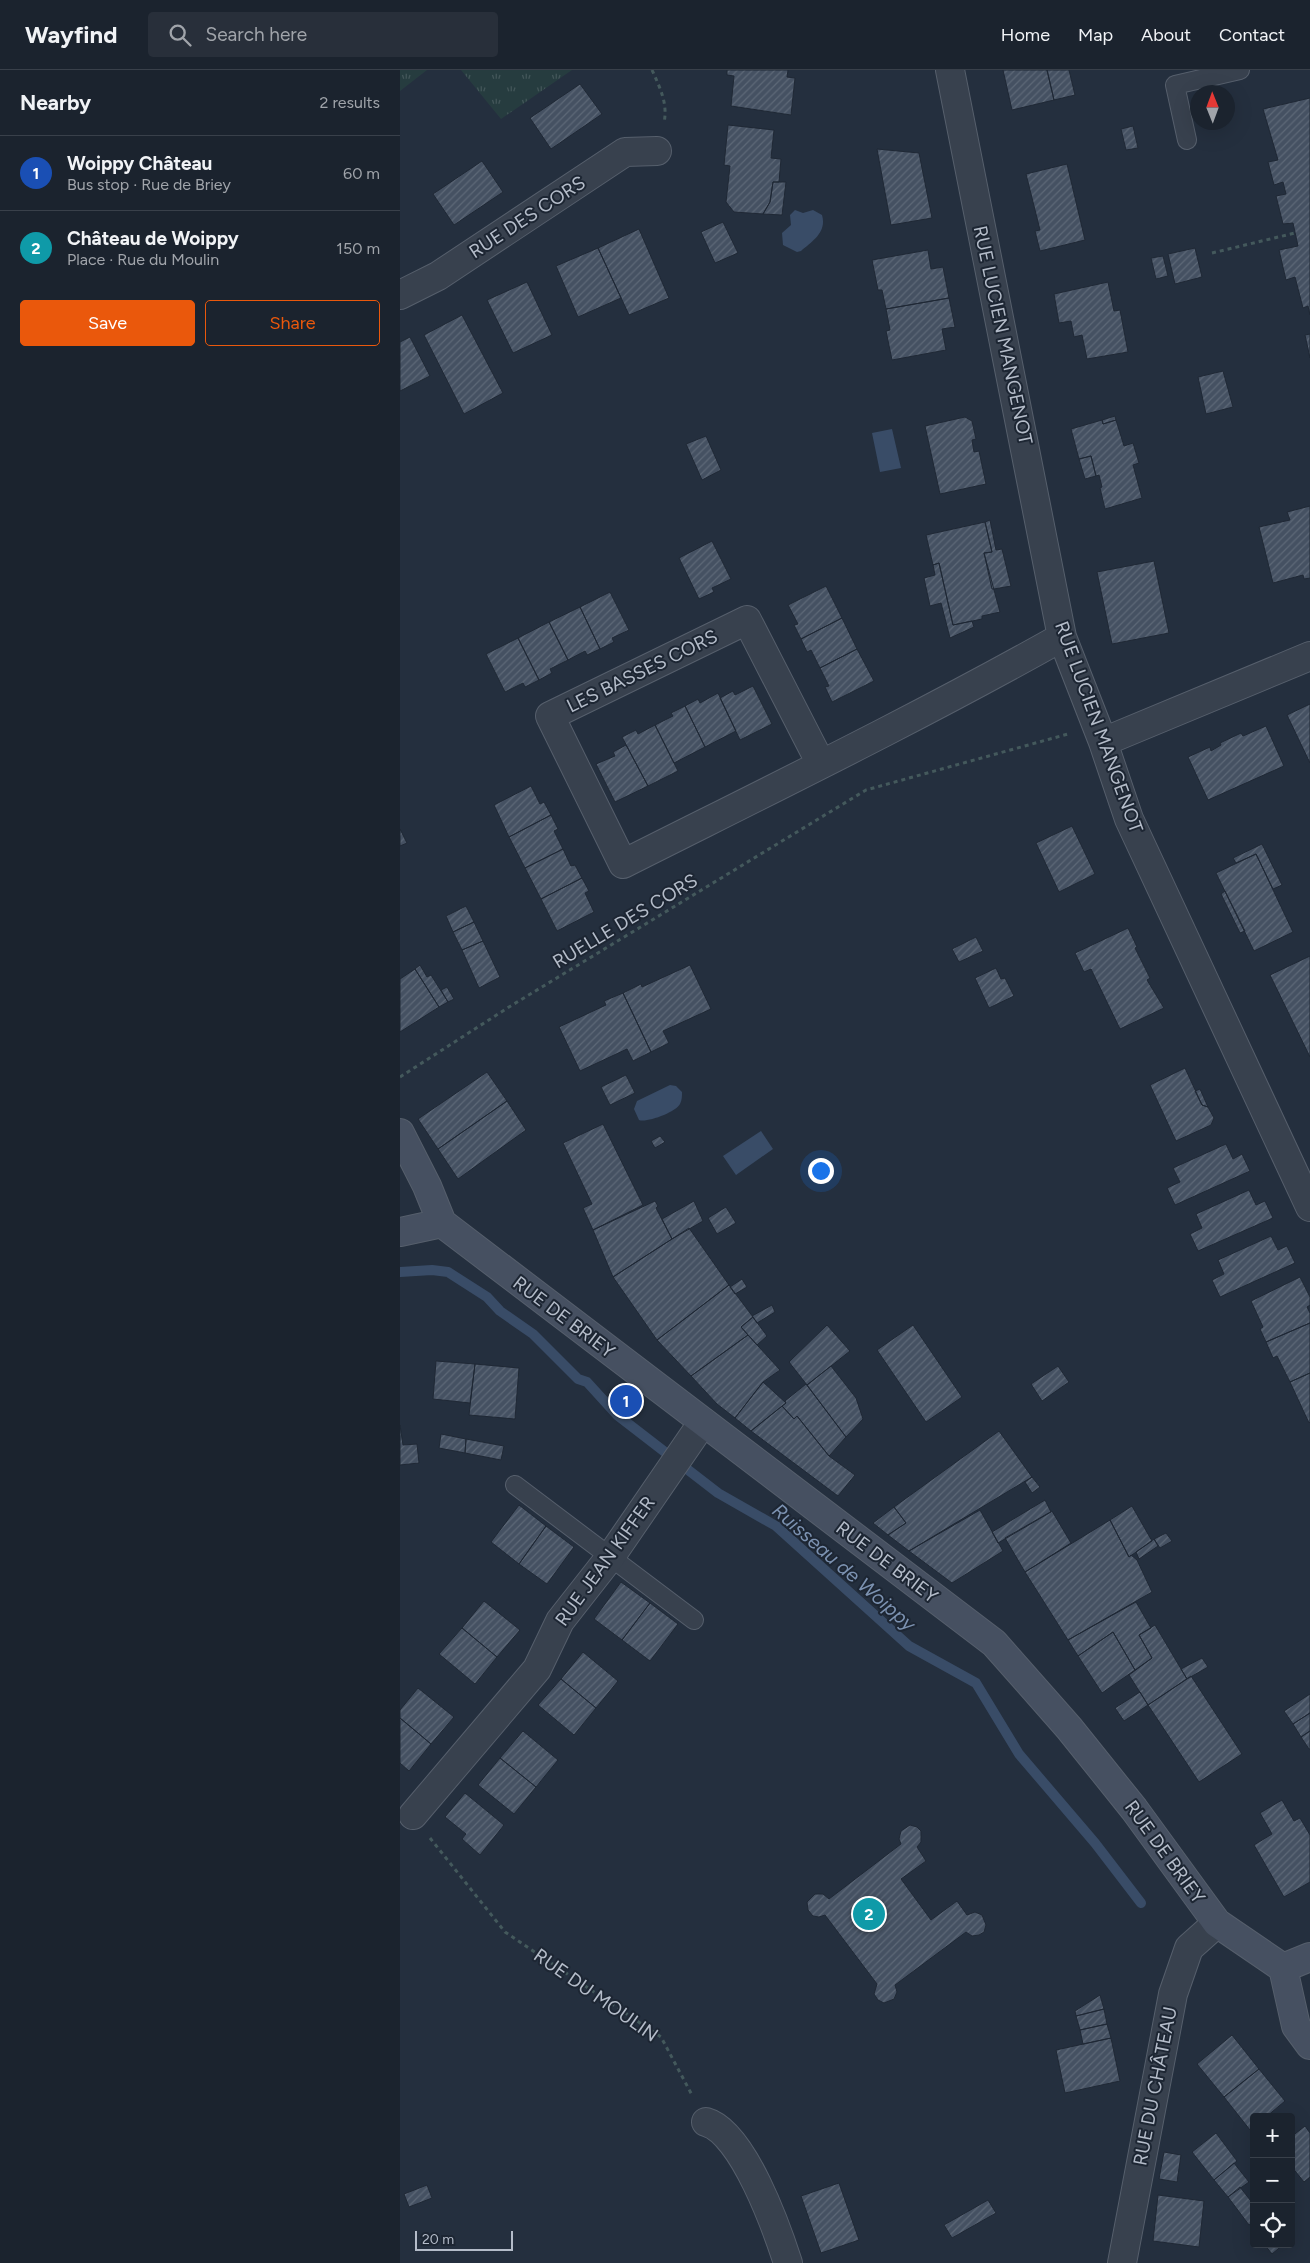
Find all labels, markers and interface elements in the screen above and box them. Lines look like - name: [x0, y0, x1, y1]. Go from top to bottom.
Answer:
- search box: [148, 12, 498, 57]
- text: Wayfind: [25, 20, 118, 49]
- icon: search: [166, 21, 194, 49]
- text: Search here: [206, 23, 307, 46]
- text: Home: [1001, 24, 1050, 46]
- text: Map: [1078, 24, 1113, 46]
- text: About: [1141, 24, 1191, 46]
- text: Contact: [1219, 24, 1285, 46]
- north arrow: [1190, 85, 1235, 130]
- text: Nearby: [20, 90, 91, 115]
- text: 2 results: [320, 93, 380, 112]
- text: Woippy Château: [67, 152, 212, 175]
- text: 1: [33, 164, 39, 183]
- text: 60 m: [343, 164, 380, 183]
- street label: RUE DES CORS: [465, 171, 589, 263]
- text: Bus stop · Rue de Briey: [67, 175, 231, 194]
- street label: RUE LUCIEN MANGENOT: [969, 223, 1038, 447]
- text: Château de Woippy: [67, 227, 239, 250]
- text: 2: [31, 239, 41, 258]
- text: 150 m: [336, 239, 380, 258]
- text: Place · Rue du Moulin: [67, 250, 219, 269]
- button: Save: [20, 300, 195, 346]
- button: Share: [205, 300, 380, 346]
- street label: RUE LUCIEN MANGENOT: [1050, 618, 1148, 836]
- street label: LES BASSES CORS: [563, 625, 721, 717]
- street label: RUELLE DES CORS: [548, 869, 702, 973]
- your location: [808, 1158, 834, 1184]
- street label: RUE DE BRIEY: [508, 1271, 620, 1363]
- pin: 1: [610, 1382, 642, 1420]
- street label: RUE JEAN KIFFER: [550, 1491, 660, 1630]
- water label: Ruisseau de Woippy: [767, 1498, 922, 1637]
- street label: RUE DE BRIEY: [831, 1516, 943, 1608]
- street label: RUE DE BRIEY: [1120, 1796, 1210, 1908]
- pin: 2: [853, 1895, 885, 1933]
- street label: RUE DU MOULIN: [529, 1944, 663, 2046]
- street label: RUE DU CHÂTEAU: [1128, 2005, 1182, 2167]
- map controls: [1250, 2113, 1295, 2248]
- button: +: [1250, 2113, 1295, 2158]
- button: −: [1250, 2158, 1295, 2203]
- button: locate: [1250, 2203, 1295, 2248]
- scale bar: [415, 2228, 512, 2251]
- text: 20 m: [422, 2231, 454, 2248]

